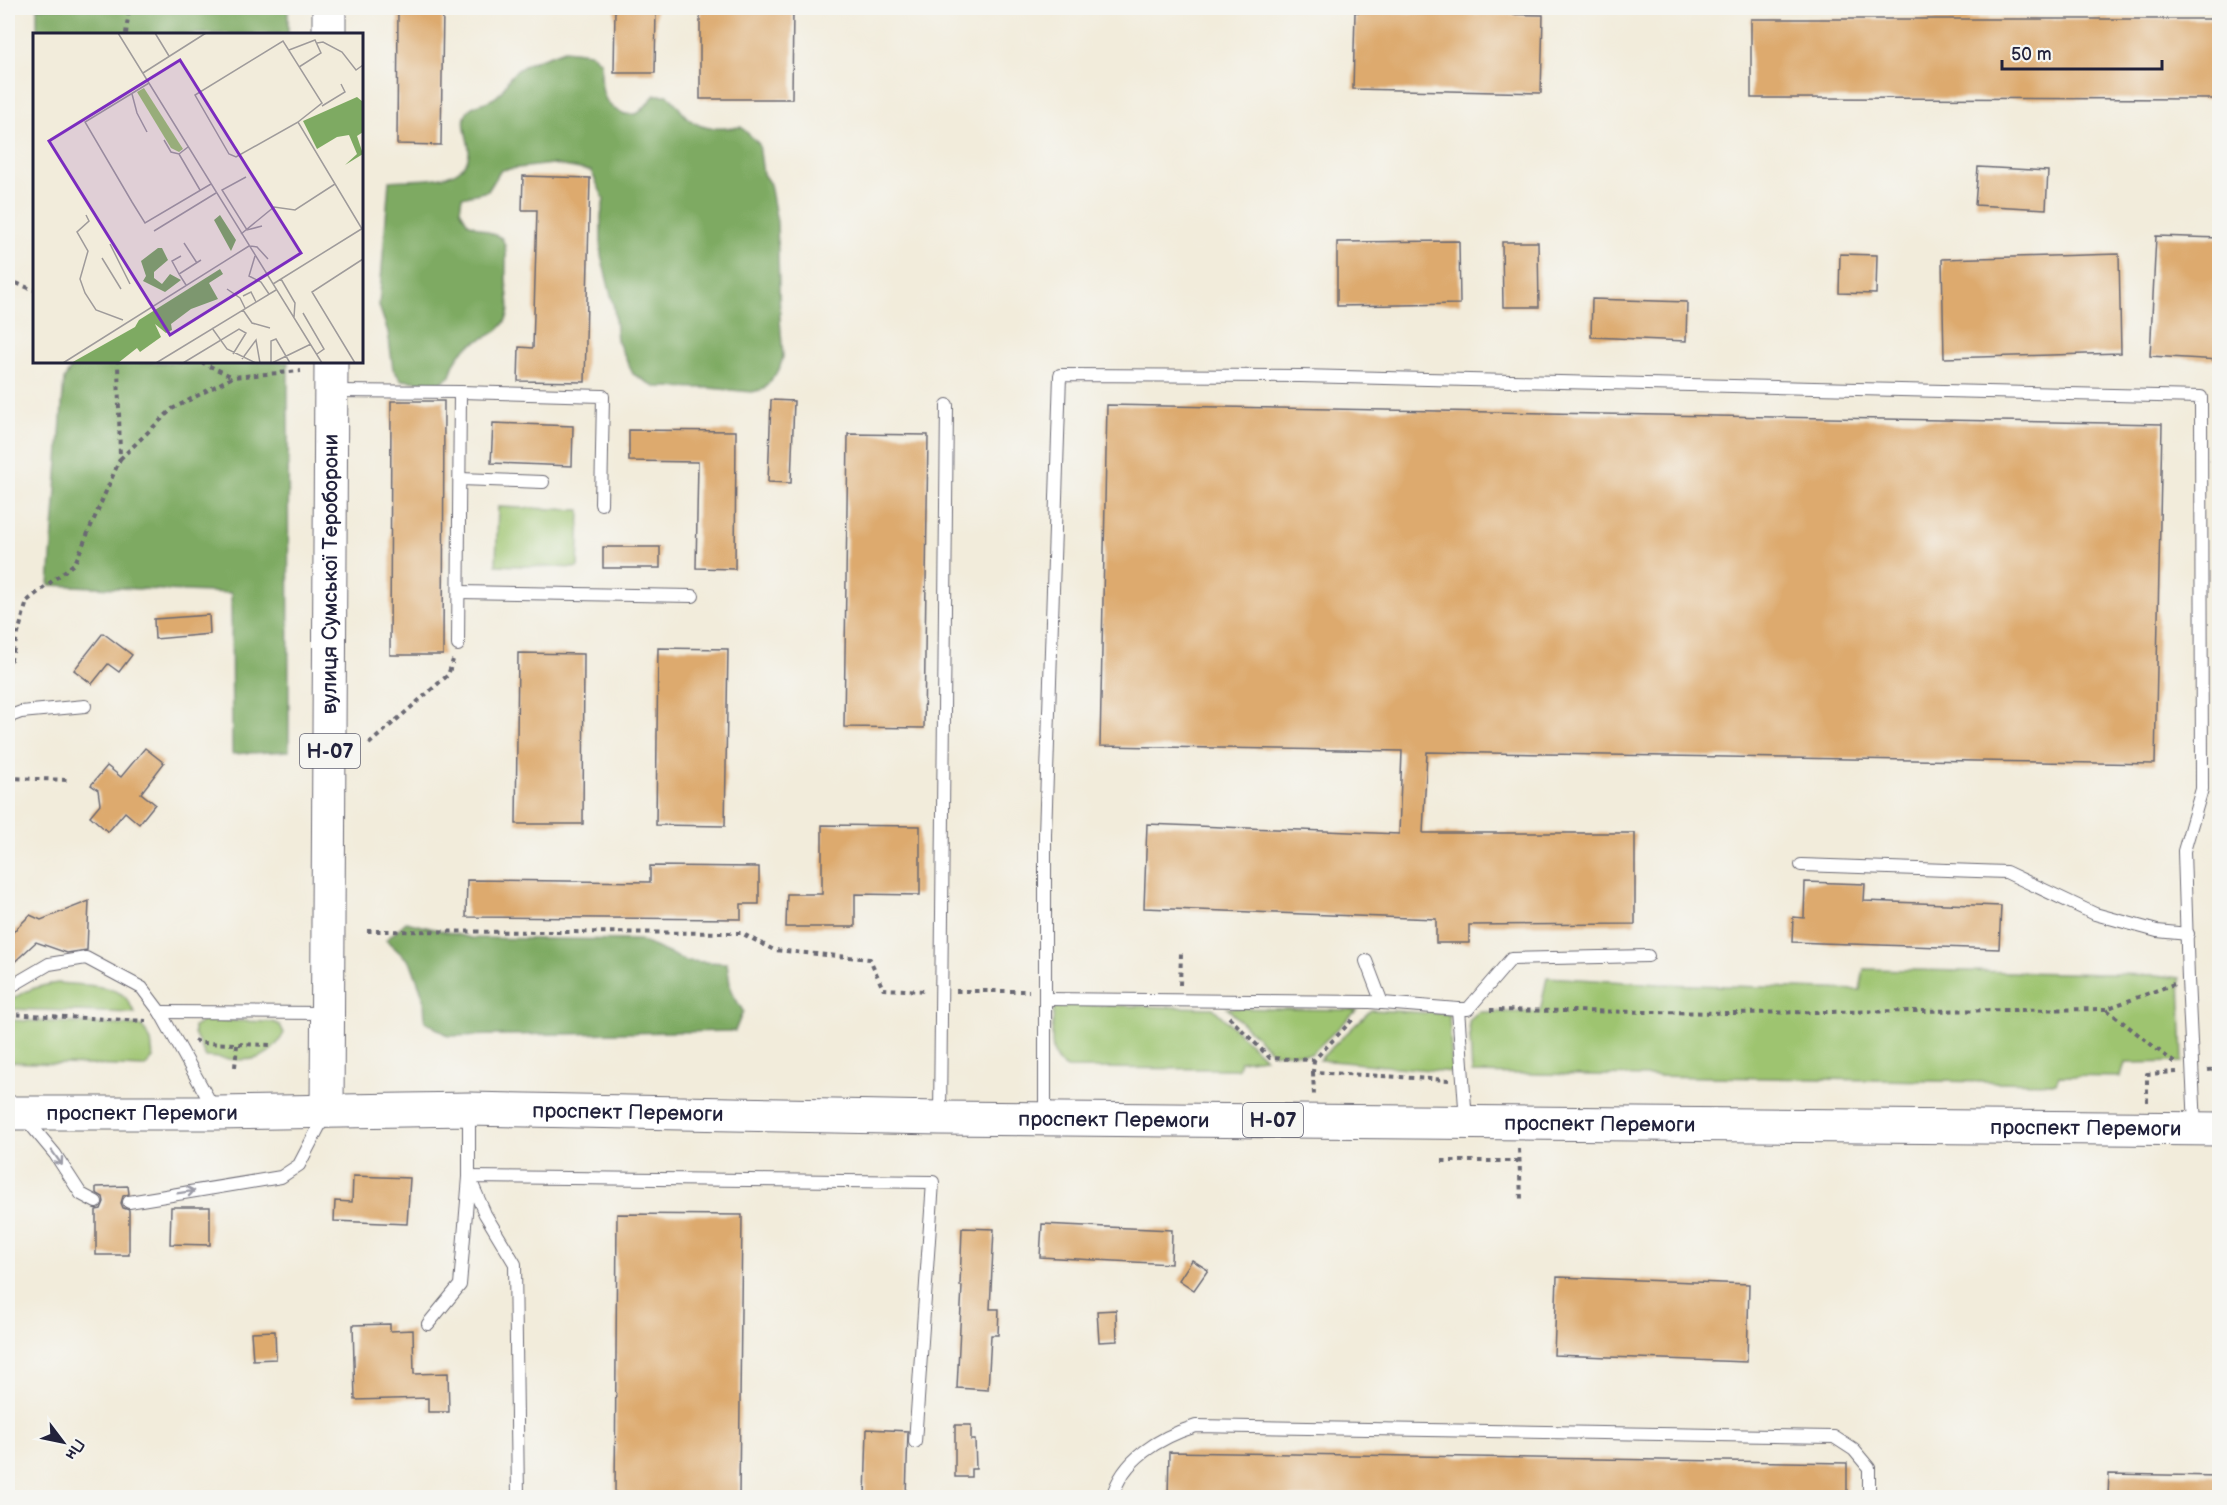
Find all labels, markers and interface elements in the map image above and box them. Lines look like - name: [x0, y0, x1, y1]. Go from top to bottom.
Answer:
- inset map: [33, 33, 363, 363]
- scale bar: [2002, 33, 2162, 71]
- text: 50 m: [2011, 44, 2052, 65]
- street label: вулиця Сумської Тероборони: [317, 434, 344, 714]
- road number: Н-07: [300, 734, 360, 768]
- street label: проспект Перемоги: [532, 1098, 724, 1127]
- street label: проспект Перемоги: [46, 1101, 238, 1126]
- road number: Н-07: [1243, 1103, 1303, 1137]
- street label: проспект Перемоги: [1018, 1107, 1210, 1133]
- street label: проспект Перемоги: [1504, 1111, 1696, 1137]
- street label: проспект Перемоги: [1990, 1115, 2182, 1142]
- one-way arrow: [51, 1150, 63, 1166]
- one-way arrow: [176, 1187, 196, 1198]
- north arrow: [33, 1412, 93, 1472]
- text: Пн: [61, 1435, 88, 1463]

